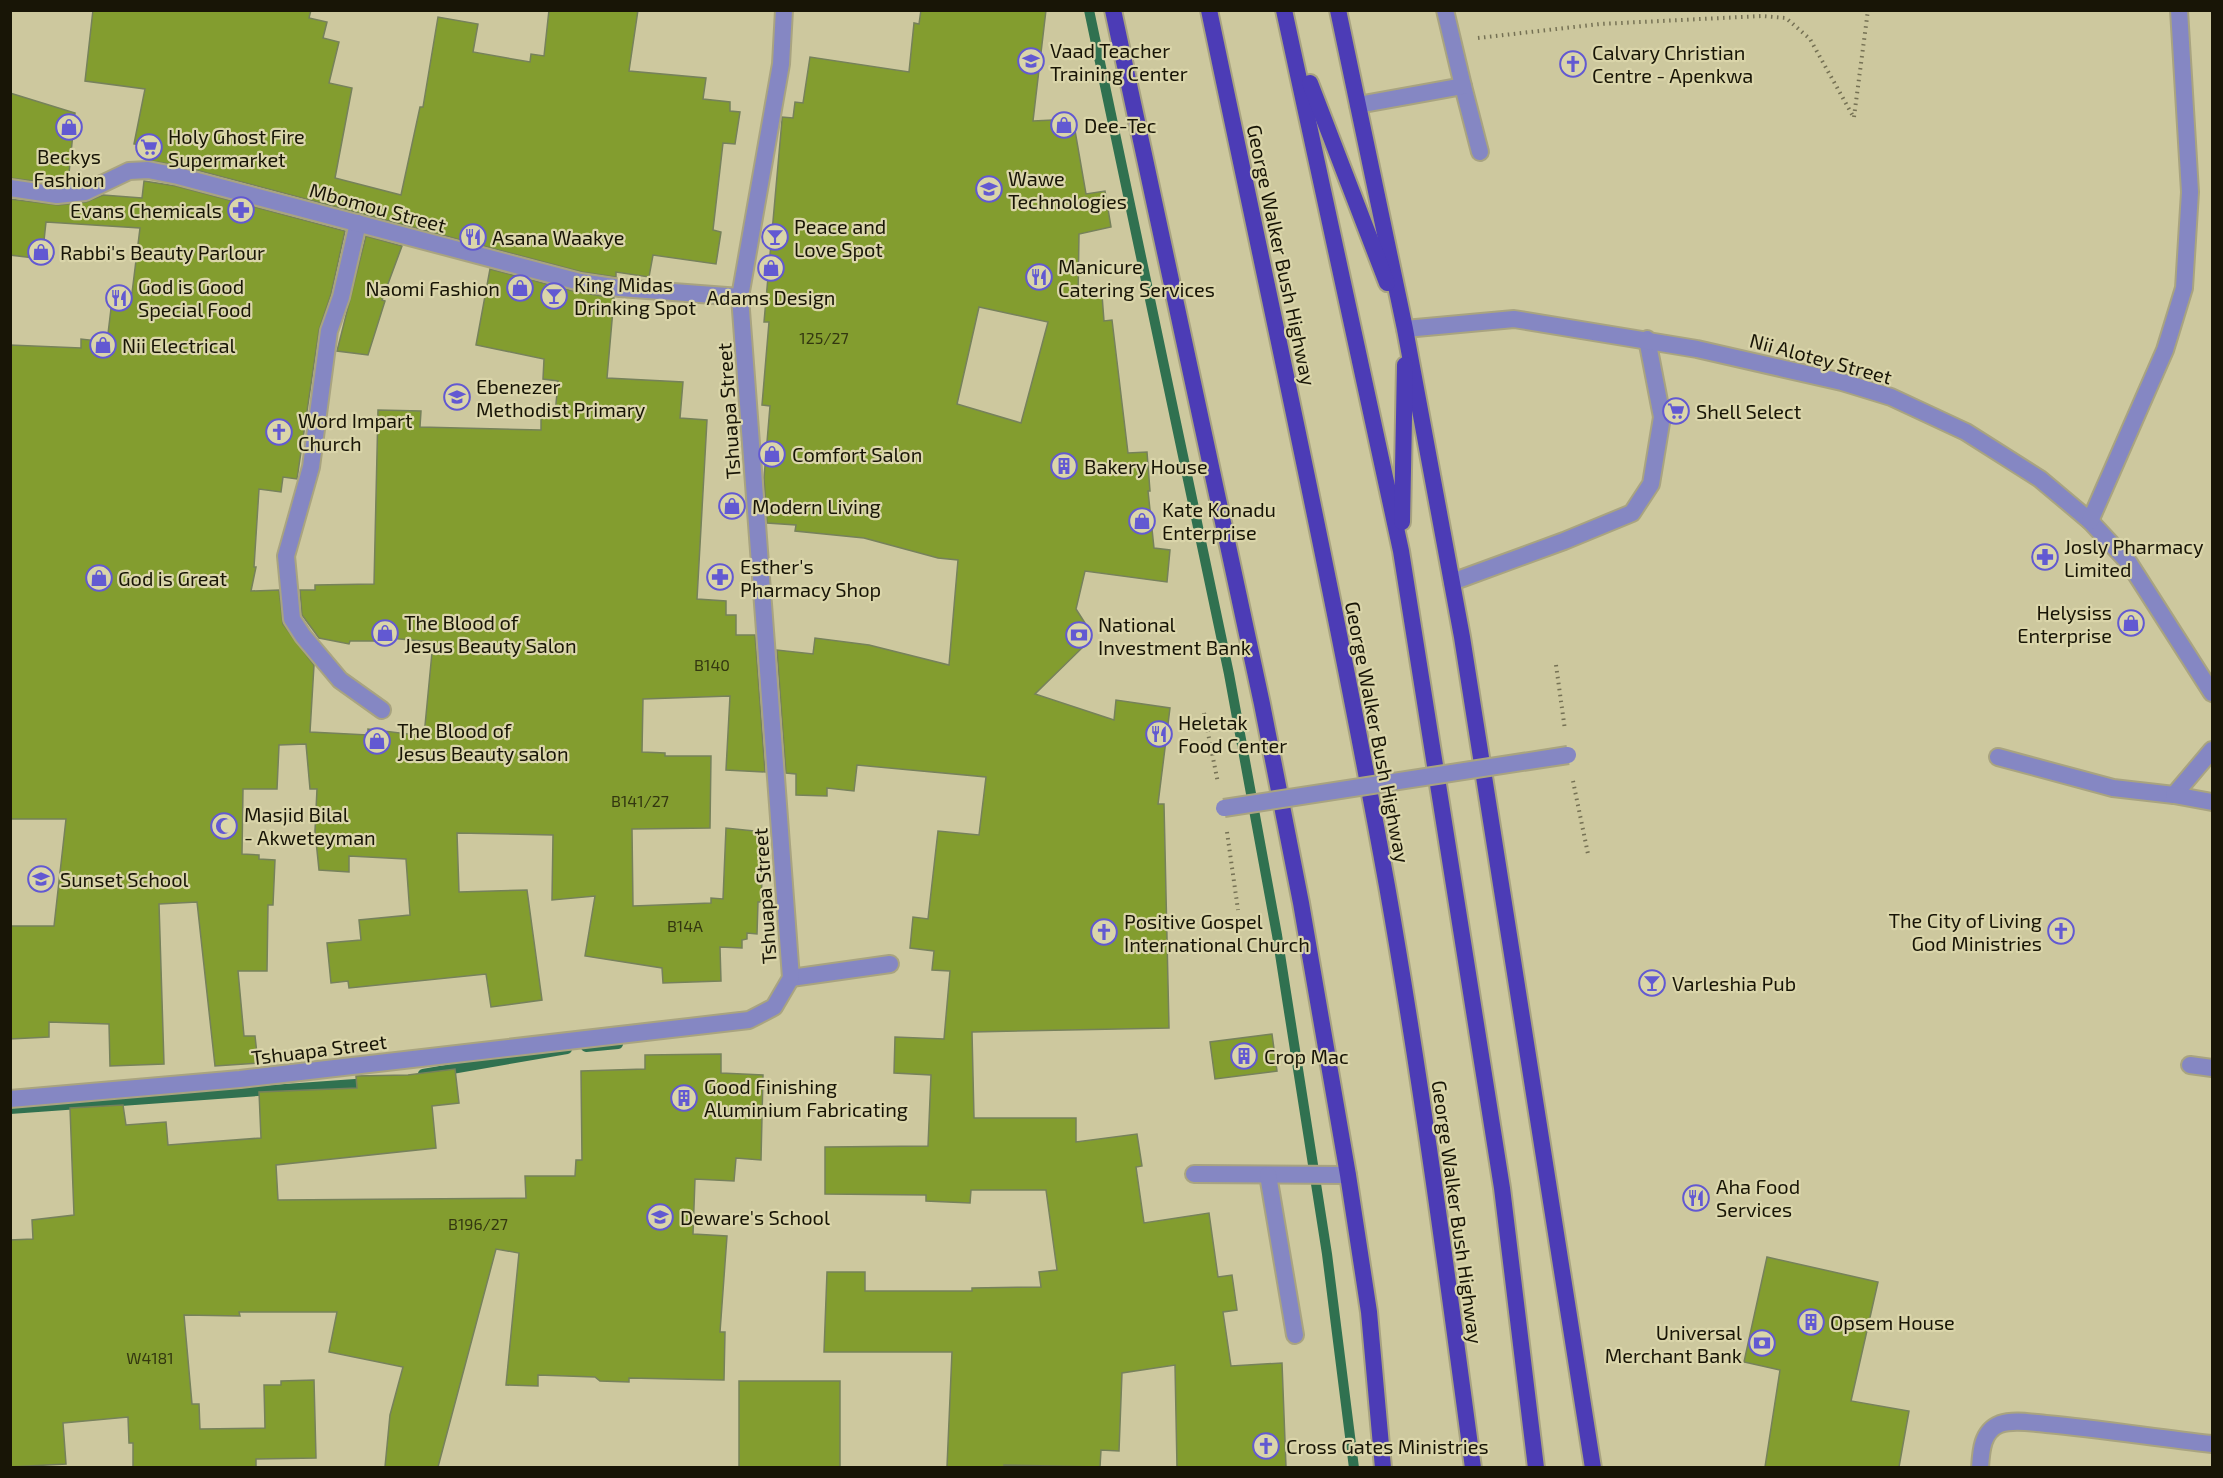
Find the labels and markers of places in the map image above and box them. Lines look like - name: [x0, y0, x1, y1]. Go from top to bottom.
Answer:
- place label: Vaad Teacher Training Center: [1050, 38, 1188, 85]
- place label: Calvary Christian Centre - Apenkwa: [1592, 40, 1753, 87]
- school or university icon: Vaad Teacher Training Center: [1016, 46, 1046, 76]
- church icon: Calvary Christian Centre - Apenkwa: [1558, 49, 1588, 79]
- shop icon: Dee-Tec: [1049, 110, 1079, 140]
- shop icon: Beckys Fashion: [54, 112, 84, 142]
- place label: Dee-Tec: [1084, 113, 1157, 137]
- place label: Holy Ghost Fire Supermarket: [168, 124, 305, 171]
- supermarket icon: Holy Ghost Fire Supermarket: [134, 132, 164, 162]
- place label: Beckys Fashion: [33, 144, 105, 191]
- place label: Wawe Technologies: [1008, 166, 1127, 213]
- school or university icon: Wawe Technologies: [974, 174, 1004, 204]
- pharmacy icon: Evans Chemicals: [226, 195, 256, 225]
- place label: Evans Chemicals: [70, 198, 222, 222]
- place label: Peace and Love Spot: [794, 214, 886, 261]
- restaurant icon: Asana Waakye: [458, 222, 488, 252]
- bar icon: Peace and Love Spot: [760, 222, 790, 252]
- place label: Asana Waakye: [492, 225, 624, 249]
- shop icon: Rabbi's Beauty Parlour: [26, 237, 56, 267]
- place label: Rabbi's Beauty Parlour: [60, 240, 265, 264]
- shop icon: Adams Design: [756, 253, 786, 283]
- place label: Manicure Catering Services: [1058, 254, 1215, 301]
- restaurant icon: Manicure Catering Services: [1024, 262, 1054, 292]
- place label: King Midas Drinking Spot: [574, 272, 696, 319]
- shop icon: Naomi Fashion: [505, 273, 535, 303]
- place label: God is Good Special Food: [138, 274, 252, 321]
- place label: Naomi Fashion: [366, 276, 500, 300]
- bar icon: King Midas Drinking Spot: [539, 281, 569, 311]
- restaurant icon: God is Good Special Food: [104, 283, 134, 313]
- place label: Adams Design: [707, 285, 835, 309]
- shop icon: Nii Electrical: [88, 330, 118, 360]
- place label: Nii Electrical: [122, 333, 235, 357]
- place label: Ebenezer Methodist Primary: [476, 374, 646, 421]
- school or university icon: Ebenezer Methodist Primary: [442, 382, 472, 412]
- supermarket icon: Shell Select: [1661, 396, 1691, 426]
- place label: Shell Select: [1696, 399, 1802, 423]
- place label: Word Impart Church: [298, 408, 413, 455]
- church icon: Word Impart Church: [264, 417, 294, 447]
- shop icon: Comfort Salon: [757, 439, 787, 469]
- place label: Comfort Salon: [792, 442, 922, 466]
- building icon: Bakery House: [1049, 451, 1079, 481]
- place label: Bakery House: [1084, 454, 1208, 478]
- shop icon: Modern Living: [717, 491, 747, 521]
- place label: Modern Living: [752, 494, 881, 518]
- place label: Kate Konadu Enterprise: [1162, 497, 1276, 544]
- shop icon: Kate Konadu Enterprise: [1127, 506, 1157, 536]
- place label: Josly Pharmacy Limited: [2064, 534, 2204, 581]
- pharmacy icon: Josly Pharmacy Limited: [2030, 542, 2060, 572]
- place label: Esther's Pharmacy Shop: [740, 554, 881, 601]
- pharmacy icon: Esther's Pharmacy Shop: [705, 562, 735, 592]
- shop icon: God is Great: [84, 563, 114, 593]
- place label: God is Great: [118, 566, 227, 590]
- place label: Helysiss Enterprise: [2017, 600, 2112, 647]
- shop icon: Helysiss Enterprise: [2116, 608, 2146, 638]
- place label: The Blood of Jesus Beauty Salon: [404, 610, 577, 657]
- place label: National Investment Bank: [1098, 612, 1251, 659]
- shop icon: The Blood of Jesus Beauty Salon: [370, 618, 400, 648]
- bank icon: National Investment Bank: [1064, 620, 1094, 650]
- place label: Heletak Food Center: [1178, 710, 1287, 757]
- place label: The Blood of Jesus Beauty salon: [397, 718, 569, 765]
- restaurant icon: Heletak Food Center: [1144, 719, 1174, 749]
- shop icon: The Blood of Jesus Beauty salon: [362, 726, 392, 756]
- place label: Masjid Bilal - Akweteyman: [244, 802, 376, 849]
- mosque icon: Masjid Bilal - Akweteyman: [209, 811, 239, 841]
- school or university icon: Sunset School: [26, 864, 56, 894]
- place label: Sunset School: [60, 867, 189, 891]
- place label: The City of Living God Ministries: [1888, 908, 2042, 955]
- place label: Positive Gospel International Church: [1124, 909, 1310, 956]
- church icon: The City of Living God Ministries: [2046, 916, 2076, 946]
- church icon: Positive Gospel International Church: [1089, 917, 1119, 947]
- bar icon: Varleshia Pub: [1637, 968, 1667, 998]
- place label: Varleshia Pub: [1672, 971, 1796, 995]
- building icon: Crop Mac: [1229, 1041, 1259, 1071]
- place label: Crop Mac: [1264, 1044, 1349, 1068]
- place label: Good Finishing Aluminium Fabricating: [704, 1074, 908, 1121]
- building icon: Good Finishing Aluminium Fabricating: [669, 1083, 699, 1113]
- place label: Aha Food Services: [1716, 1174, 1800, 1221]
- restaurant icon: Aha Food Services: [1681, 1183, 1711, 1213]
- school or university icon: Deware's School: [645, 1202, 675, 1232]
- place label: Deware's School: [680, 1205, 830, 1229]
- building icon: Opsem House: [1796, 1307, 1826, 1337]
- place label: Opsem House: [1830, 1310, 1955, 1334]
- place label: Universal Merchant Bank: [1605, 1320, 1742, 1367]
- bank icon: Universal Merchant Bank: [1747, 1328, 1777, 1358]
- church icon: Cross Gates Ministries: [1251, 1431, 1281, 1461]
- place label: Cross Gates Ministries: [1286, 1434, 1489, 1458]

